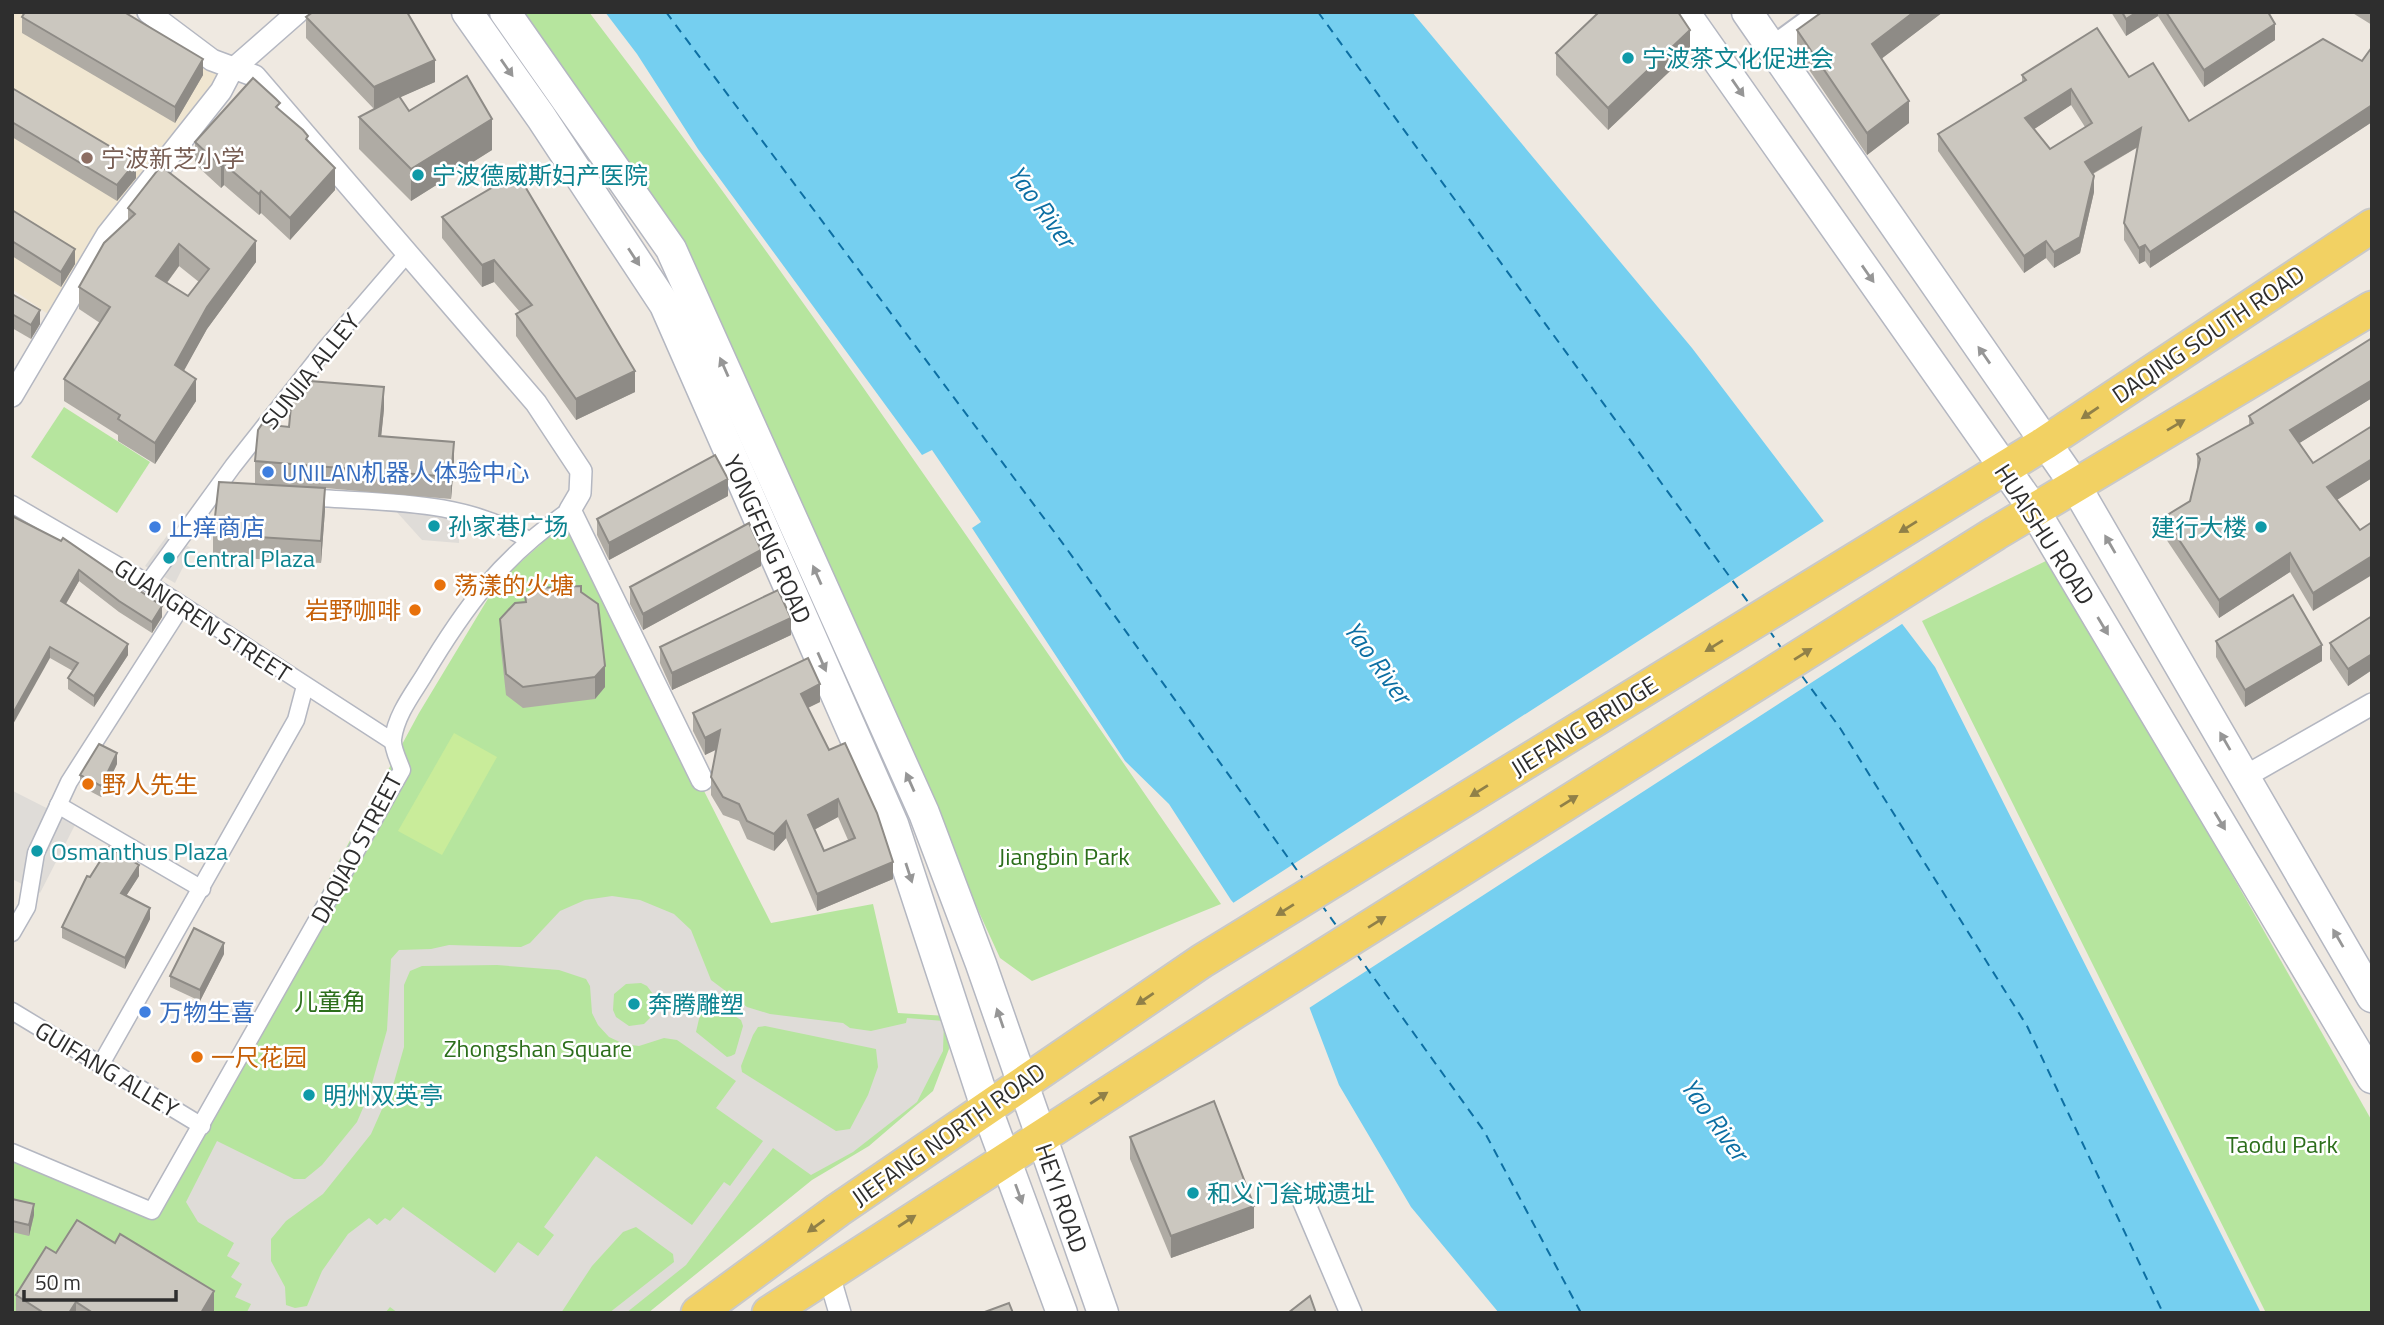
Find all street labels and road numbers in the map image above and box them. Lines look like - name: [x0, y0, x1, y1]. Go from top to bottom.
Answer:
- street label: DAQING SOUTH ROAD: [2104, 256, 2312, 412]
- street label: SUNJIA ALLEY: [252, 305, 368, 437]
- street label: YONGFENG ROAD: [715, 449, 821, 629]
- street label: HUAISHU ROAD: [1986, 456, 2104, 612]
- street label: GUANGREN STREET: [107, 549, 299, 691]
- street label: JIEFANG BRIDGE: [1503, 666, 1665, 786]
- street label: DAQIAO STREET: [301, 766, 411, 930]
- street label: GUIFANG ALLEY: [28, 1012, 186, 1126]
- street label: JIEFANG NORTH ROAD: [844, 1053, 1052, 1215]
- street label: HEYI ROAD: [1026, 1138, 1098, 1258]

